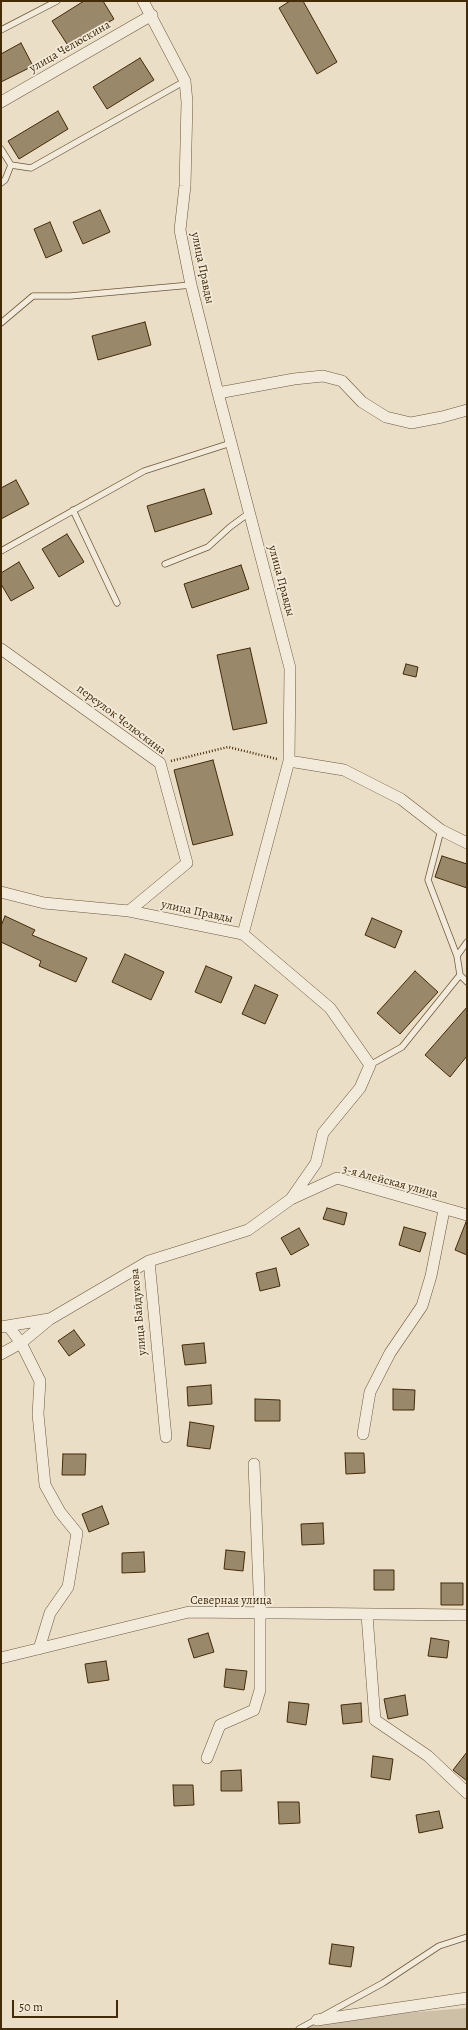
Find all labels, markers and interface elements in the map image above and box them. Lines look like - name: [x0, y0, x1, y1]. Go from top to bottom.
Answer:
- street label: улица Челюскина: [27, 18, 113, 76]
- street label: улица Правды: [187, 231, 217, 305]
- street label: улица Правды: [265, 544, 297, 618]
- street label: переулок Челюскина: [73, 682, 169, 758]
- street label: улица Правды: [160, 897, 234, 927]
- street label: 3-я Алейская улица: [341, 1162, 439, 1202]
- street label: улица Байдукова: [128, 1268, 150, 1356]
- street label: Северная улица: [190, 1594, 272, 1608]
- scale bar: [14, 1992, 120, 2018]
- text: 50 m: [19, 1999, 43, 2015]

